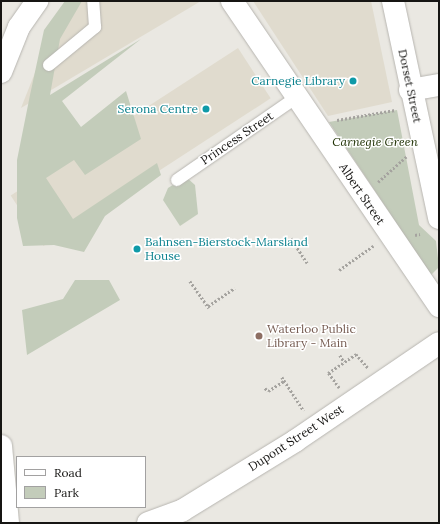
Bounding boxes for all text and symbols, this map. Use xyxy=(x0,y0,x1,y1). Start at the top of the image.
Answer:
street label: Dorset Street xyxy=(395,48,425,124)
place label: Carnegie Library xyxy=(251,74,345,88)
marker: Carnegie Library xyxy=(348,76,358,86)
place label: Serona Centre xyxy=(118,102,198,116)
marker: Serona Centre xyxy=(201,104,211,114)
street label: Princess Street xyxy=(198,108,276,168)
park label: Carnegie Green xyxy=(332,135,418,149)
street label: Albert Street xyxy=(336,160,388,228)
place label: Bahnsen-Bierstock-Marsland House xyxy=(145,235,308,263)
marker: Bahnsen-Bierstock-Marsland House xyxy=(132,244,142,254)
place label: Waterloo Public Library - Main xyxy=(267,322,356,350)
marker: Waterloo Public Library - Main xyxy=(254,331,264,341)
street label: Dupont Street West xyxy=(246,402,346,474)
legend xyxy=(16,456,146,508)
text: Road xyxy=(54,465,82,480)
text: Park xyxy=(54,485,79,500)

